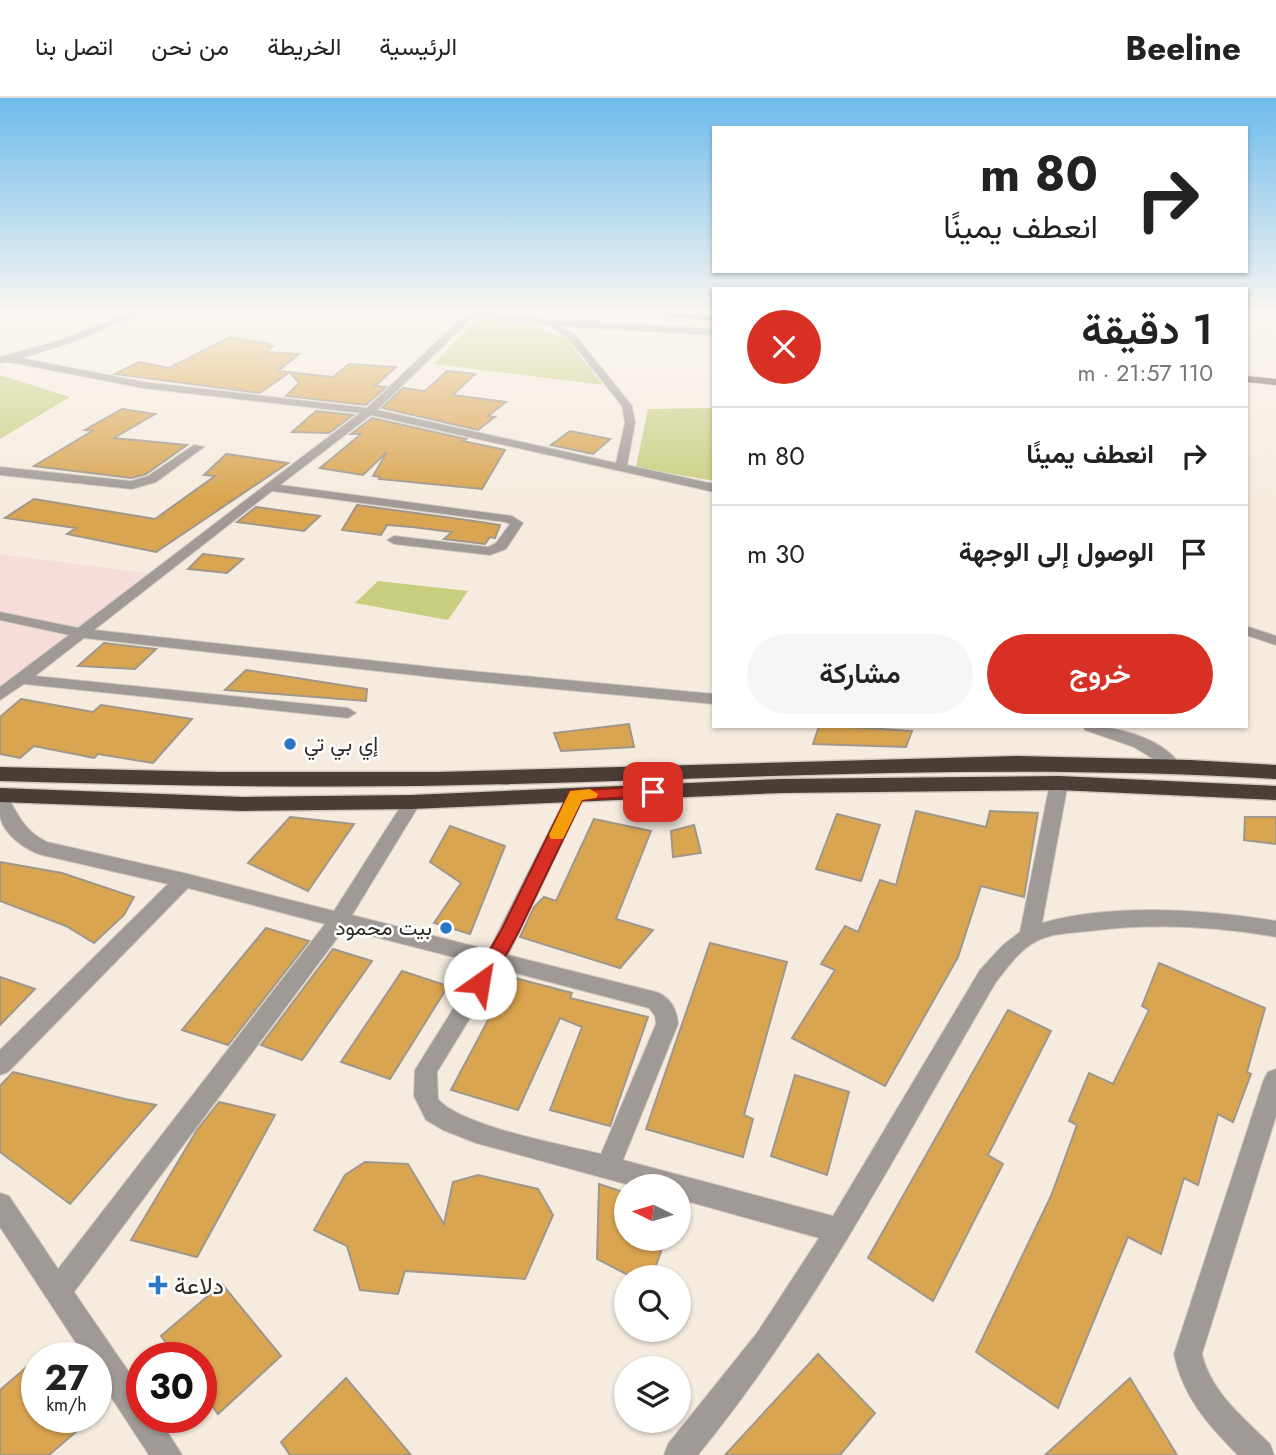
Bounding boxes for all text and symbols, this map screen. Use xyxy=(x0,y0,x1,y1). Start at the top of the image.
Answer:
text: Beeline xyxy=(1125,25,1241,72)
text: اتصل بنا xyxy=(35,29,113,64)
text: من نحن xyxy=(151,29,229,64)
text: الخريطة xyxy=(267,29,341,64)
text: الرئيسية xyxy=(379,29,457,64)
text: 80 m xyxy=(980,139,1098,209)
icon: right xyxy=(1122,154,1213,245)
text: انعطف يمينًا xyxy=(943,204,1098,250)
text: 1 دقيقة xyxy=(1081,299,1213,360)
button: close xyxy=(747,310,821,384)
text: 110 m · 21:57 xyxy=(1078,356,1213,390)
text: انعطف يمينًا xyxy=(1026,435,1154,473)
text: 80 m xyxy=(747,437,805,475)
icon: right xyxy=(1175,437,1213,475)
text: الوصول إلى الوجهة xyxy=(959,533,1154,571)
text: 30 m xyxy=(747,535,805,573)
icon: arrive xyxy=(1175,535,1213,573)
button: مشاركة xyxy=(747,634,973,714)
button: خروج xyxy=(987,634,1213,714)
place label: إي بي تي xyxy=(304,729,378,761)
marker: إي بي تي xyxy=(282,736,298,752)
pin xyxy=(623,762,683,822)
icon: arrive xyxy=(634,773,672,811)
place label: بيت محمود xyxy=(335,913,432,943)
marker: بيت محمود xyxy=(438,920,454,936)
position arrow xyxy=(443,946,517,1020)
north arrow xyxy=(614,1174,691,1251)
map controls xyxy=(614,1174,691,1433)
button: search xyxy=(614,1265,691,1342)
place label: دلاعة xyxy=(174,1268,224,1303)
marker: دلاعة xyxy=(148,1275,168,1295)
speed limit sign: 30 xyxy=(126,1342,217,1433)
text: 27 xyxy=(44,1353,89,1403)
button: layers xyxy=(614,1356,691,1433)
text: km/h xyxy=(46,1392,87,1418)

